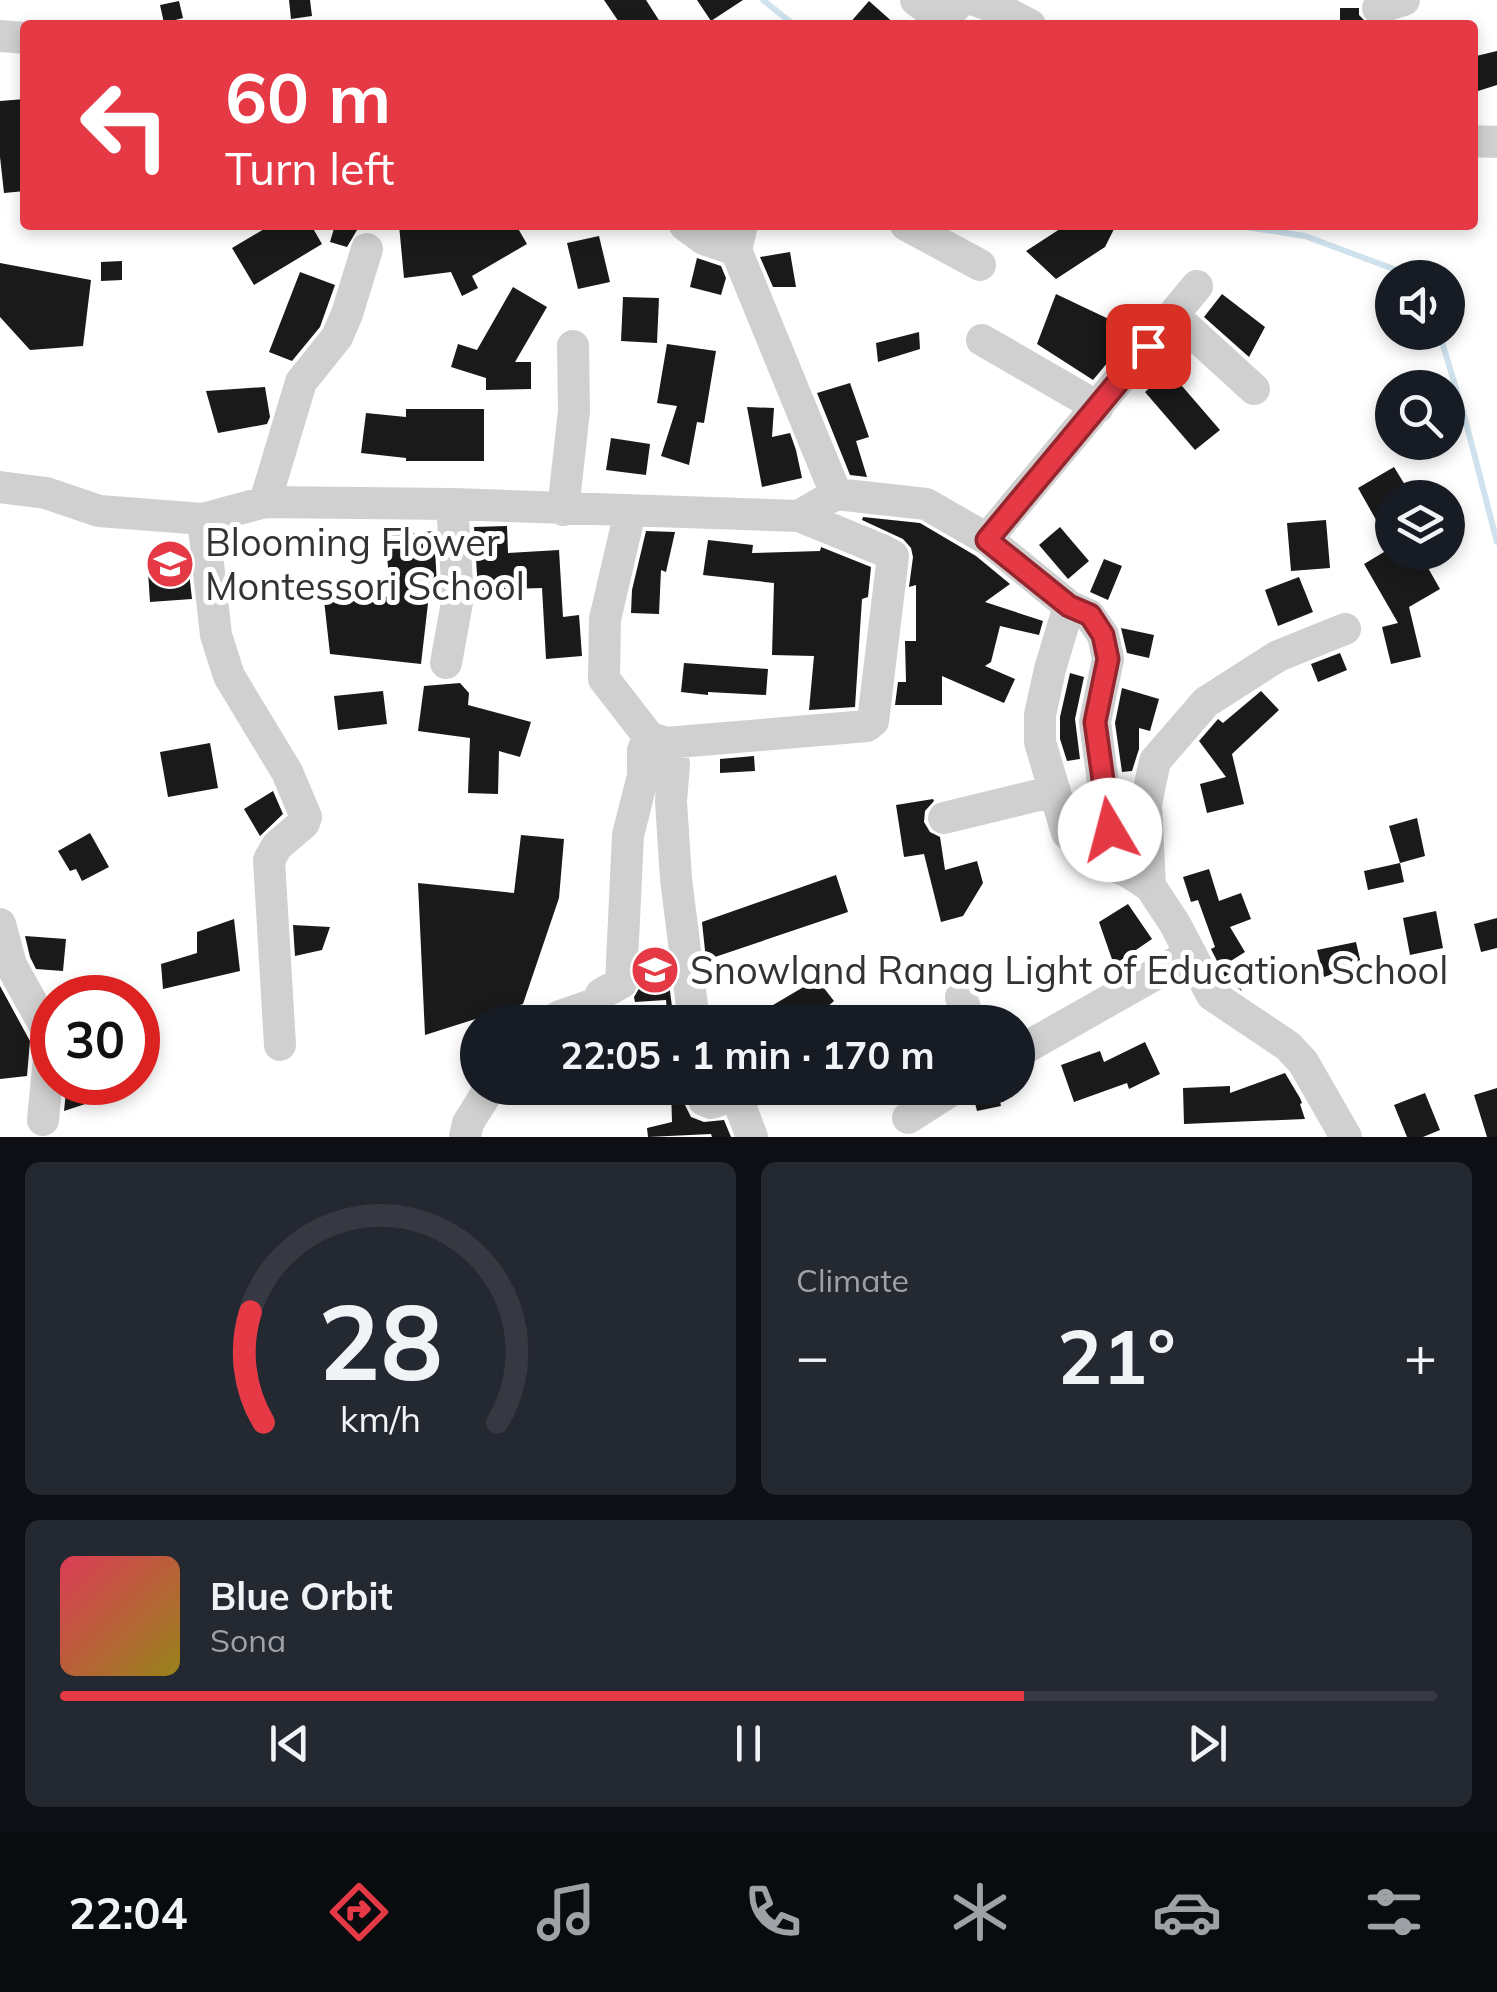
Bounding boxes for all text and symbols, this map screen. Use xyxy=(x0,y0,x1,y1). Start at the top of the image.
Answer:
text: 60 m xyxy=(225,53,391,141)
icon: left xyxy=(60,60,190,190)
text: Turn left xyxy=(225,140,394,196)
map controls xyxy=(1375,260,1465,570)
button: sound xyxy=(1375,260,1465,350)
pin xyxy=(1106,304,1191,389)
icon: arrive xyxy=(1121,319,1176,374)
button: search xyxy=(1375,370,1465,460)
button: layers xyxy=(1375,480,1465,570)
place label: Blooming Flower Montessori School xyxy=(205,518,525,610)
school or university icon: Blooming Flower Montessori School xyxy=(144,538,196,590)
position arrow xyxy=(1058,778,1162,882)
school or university icon: Snowland Ranag Light of Education School xyxy=(629,944,681,996)
place label: Snowland Ranag Light of Education School xyxy=(690,946,1448,994)
speed limit sign: 30 xyxy=(30,975,160,1105)
text: 22:05 · 1 min · 170 m xyxy=(560,1031,935,1079)
text: Climate xyxy=(796,1260,909,1300)
text: 28 xyxy=(318,1275,443,1406)
text: 21° xyxy=(1057,1309,1176,1403)
text: − xyxy=(796,1321,829,1390)
text: + xyxy=(1404,1321,1437,1390)
text: km/h xyxy=(340,1396,421,1441)
text: Blue Orbit xyxy=(210,1572,393,1620)
text: Sona xyxy=(210,1620,286,1660)
icon: previous xyxy=(262,1716,317,1771)
icon: pause xyxy=(721,1716,776,1771)
icon: next xyxy=(1180,1716,1235,1771)
icon: directions xyxy=(324,1877,394,1947)
icon: music xyxy=(531,1877,601,1947)
icon: phone xyxy=(738,1877,808,1947)
icon: climate xyxy=(945,1877,1015,1947)
icon: car xyxy=(1152,1877,1222,1947)
icon: filters xyxy=(1359,1877,1429,1947)
text: 22:04 xyxy=(68,1884,188,1940)

